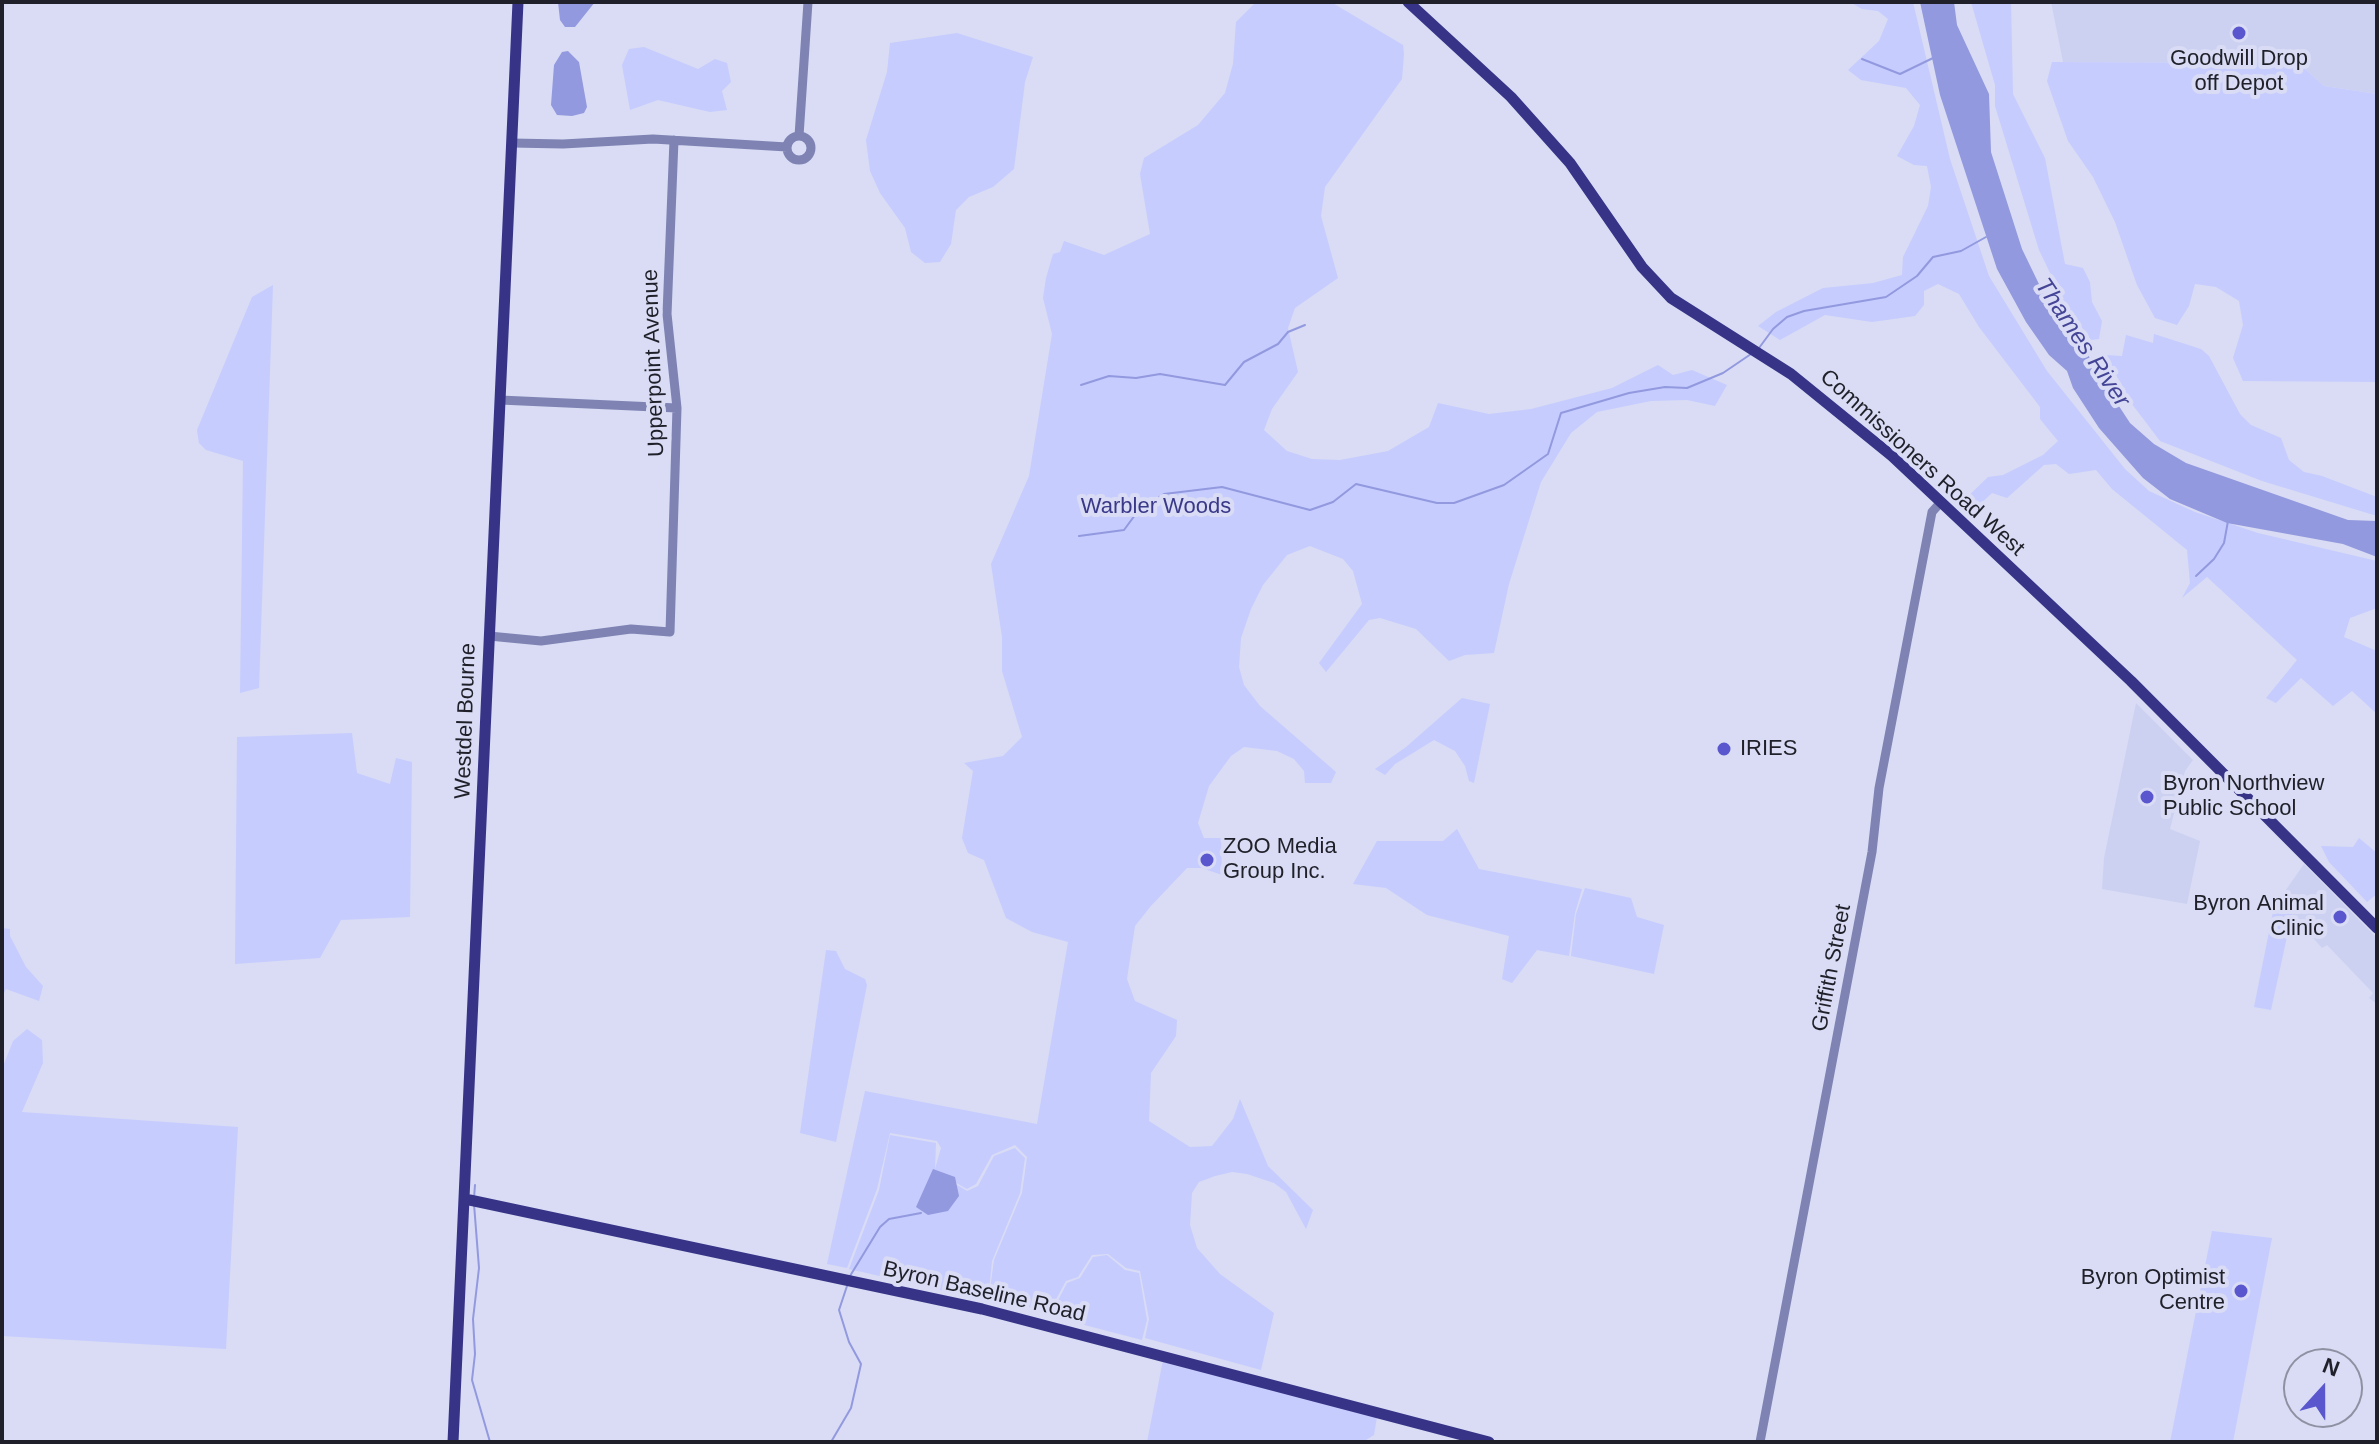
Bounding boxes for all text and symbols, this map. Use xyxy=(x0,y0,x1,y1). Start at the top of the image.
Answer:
marker: Goodwill Drop off Depot xyxy=(2230,24,2248,42)
place label: Goodwill Drop off Depot xyxy=(2170,46,2308,98)
street label: Upperpoint Avenue xyxy=(638,269,670,457)
water label: Thames River xyxy=(2028,273,2136,413)
street label: Commissioners Road West xyxy=(1814,364,2030,562)
park label: Warbler Woods xyxy=(1081,494,1231,520)
street label: Westdel Bourne xyxy=(450,643,482,799)
place label: IRIES xyxy=(1740,736,1797,762)
marker: IRIES xyxy=(1715,740,1733,758)
place label: Byron Northview Public School xyxy=(2163,771,2324,822)
marker: Byron Northview Public School xyxy=(2138,788,2156,806)
place label: ZOO Media Group Inc. xyxy=(1223,834,1337,886)
marker: ZOO Media Group Inc. xyxy=(1198,851,1216,869)
place label: Byron Animal Clinic xyxy=(2193,891,2324,942)
street label: Griffith Street xyxy=(1807,902,1857,1034)
marker: Byron Animal Clinic xyxy=(2331,908,2349,926)
street label: Byron Baseline Road xyxy=(880,1256,1088,1328)
place label: Byron Optimist Centre xyxy=(2081,1265,2225,1316)
marker: Byron Optimist Centre xyxy=(2232,1282,2250,1300)
north arrow xyxy=(2283,1348,2363,1428)
text: N xyxy=(2319,1352,2343,1382)

